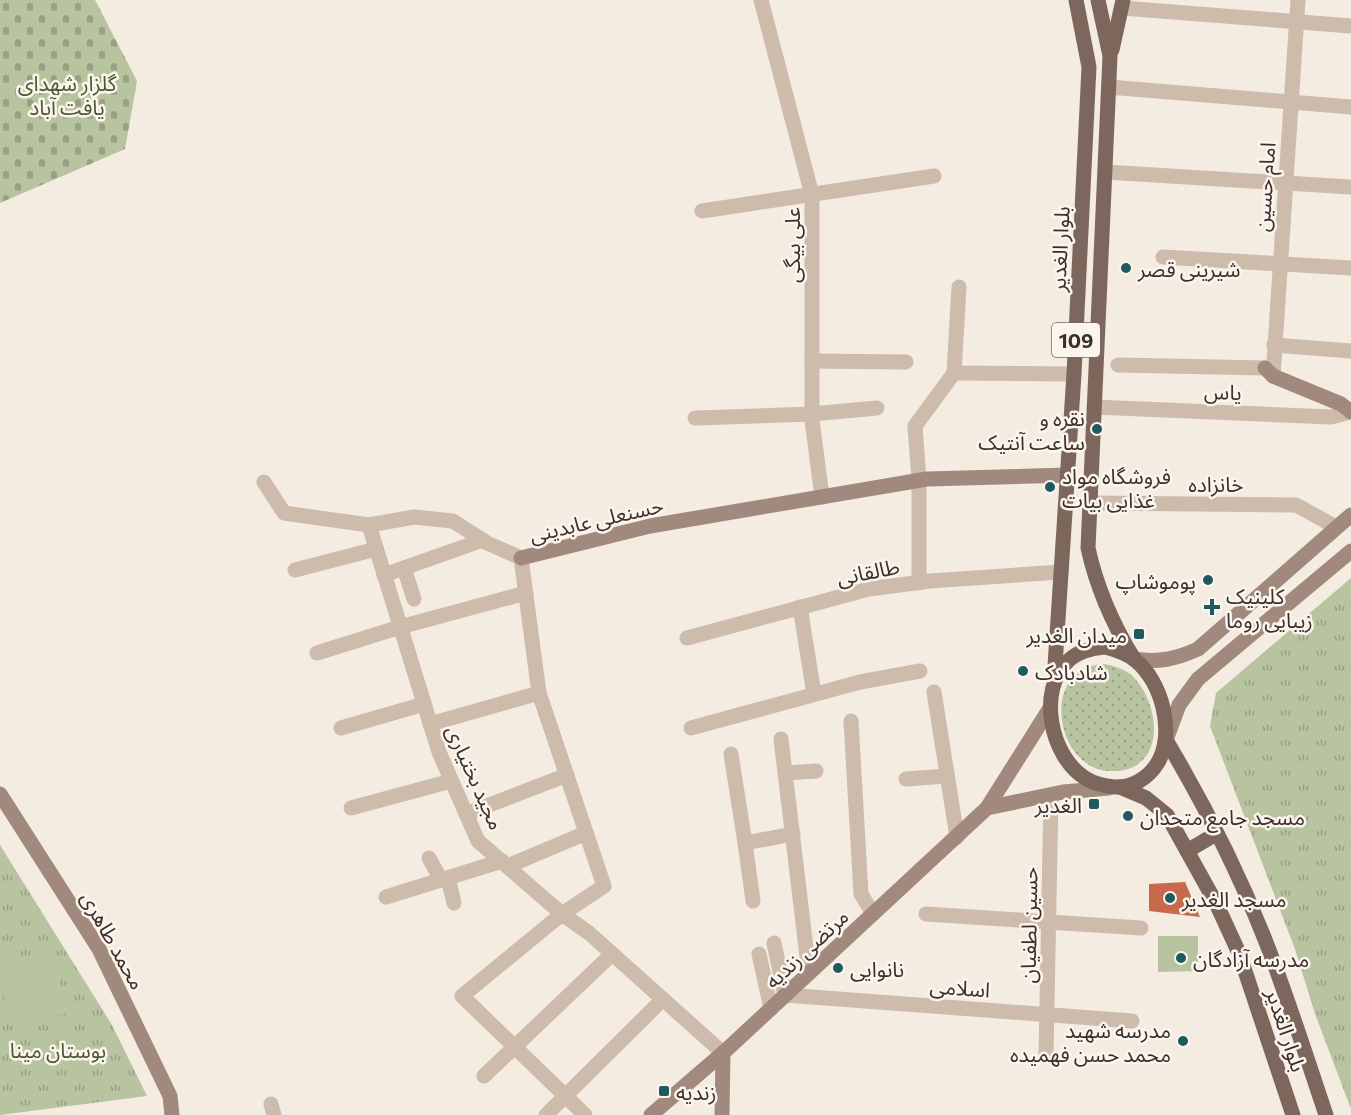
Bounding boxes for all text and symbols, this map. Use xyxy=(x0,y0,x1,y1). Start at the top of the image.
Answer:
park label: گلزار شهدای یافت آباد xyxy=(18,70,117,119)
street label: امام حسین xyxy=(1248,141,1285,233)
street label: بلوار الغدیر xyxy=(1044,206,1075,294)
street label: علی بیگی xyxy=(779,207,805,283)
place label: شیرینی قصر xyxy=(1137,256,1241,282)
marker: شیرینی قصر xyxy=(1119,261,1133,275)
road number: 109 xyxy=(1052,323,1100,357)
street label: یاس xyxy=(1204,378,1242,405)
place label: نقره و ساعت آنتیک xyxy=(978,405,1085,454)
marker: نقره و ساعت آنتیک xyxy=(1090,422,1104,436)
place label: فروشگاه مواد غذایی بیات xyxy=(1062,463,1171,513)
street label: خانزاده xyxy=(1188,471,1244,497)
marker: فروشگاه مواد غذایی بیات xyxy=(1043,480,1057,494)
street label: حسنعلی عابدینی xyxy=(527,491,666,548)
street label: طالقانی xyxy=(834,553,902,590)
place label: پوموشاپ xyxy=(1115,568,1196,595)
marker: پوموشاپ xyxy=(1201,573,1215,587)
place label: کلینیک زیبایی روما xyxy=(1226,583,1313,633)
marker: کلینیک زیبایی روما xyxy=(1203,598,1221,616)
place label: میدان الغدیر xyxy=(1025,622,1127,648)
marker: میدان الغدیر xyxy=(1132,627,1146,641)
place label: شادبادک xyxy=(1035,659,1108,684)
marker: شادبادک xyxy=(1016,664,1030,678)
street label: مجید بختیاری xyxy=(441,721,510,834)
place label: الغدیر xyxy=(1034,792,1082,818)
marker: الغدیر xyxy=(1087,797,1101,811)
place label: مسجد جامع متحدان xyxy=(1140,804,1305,833)
marker: مسجد جامع متحدان xyxy=(1121,809,1135,823)
street label: حسین لطفیان xyxy=(1014,867,1043,983)
place label: مسجد الغدیر xyxy=(1181,886,1287,912)
street label: محمد طاهری xyxy=(76,887,151,994)
marker: مسجد الغدیر xyxy=(1163,891,1177,905)
street label: مرتضی زندیه xyxy=(759,903,854,994)
place label: مدرسه آزادگان xyxy=(1193,946,1309,972)
marker: مدرسه آزادگان xyxy=(1174,951,1188,965)
place label: نانوایی xyxy=(850,956,904,982)
marker: نانوایی xyxy=(831,961,845,975)
street label: اسلامی xyxy=(929,972,991,1003)
street label: بلوار الغدیر xyxy=(1261,984,1312,1075)
place label: مدرسه شهید محمد حسن فهمیده xyxy=(1010,1017,1171,1067)
marker: مدرسه شهید محمد حسن فهمیده xyxy=(1176,1034,1190,1048)
park label: بوستان مینا xyxy=(10,1037,106,1063)
place label: زندیه xyxy=(676,1079,716,1105)
marker: زندیه xyxy=(657,1084,671,1098)

